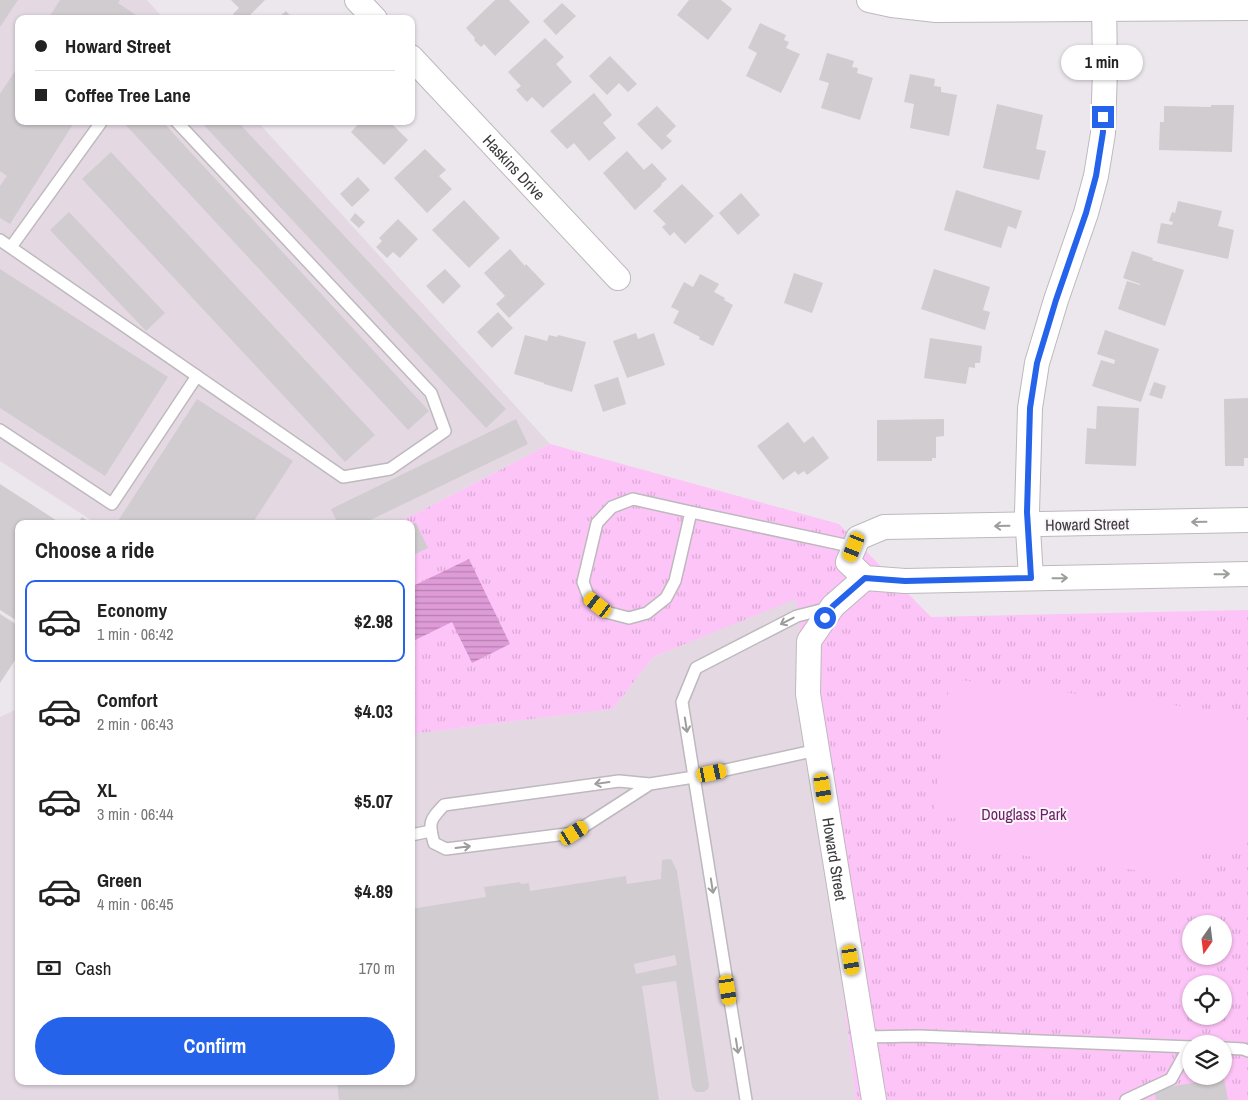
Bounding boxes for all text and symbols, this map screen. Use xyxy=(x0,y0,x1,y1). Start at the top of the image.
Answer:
text: Howard Street xyxy=(65,33,171,59)
callout: 1 min xyxy=(1062,44,1144,80)
text: 1 min xyxy=(1085,51,1119,73)
text: Coffee Tree Lane xyxy=(65,82,191,108)
route end xyxy=(1092,106,1114,128)
street label: Haskins Drive xyxy=(478,130,550,205)
street label: Howard Street xyxy=(1045,512,1129,536)
one-way arrow xyxy=(1192,517,1208,526)
one-way arrow xyxy=(994,521,1010,531)
car xyxy=(841,530,866,564)
text: Choose a ride xyxy=(35,535,154,565)
one-way arrow xyxy=(1214,570,1230,579)
one-way arrow xyxy=(1051,573,1067,583)
car xyxy=(581,590,614,620)
text: Economy xyxy=(97,597,167,623)
icon: car xyxy=(37,599,82,644)
route start xyxy=(814,607,836,629)
text: $2.98 xyxy=(354,608,393,634)
one-way arrow xyxy=(779,616,794,626)
text: 1 min · 06:42 xyxy=(97,623,174,645)
text: Comfort xyxy=(97,687,158,713)
icon: car xyxy=(37,689,82,734)
text: $4.03 xyxy=(354,698,393,724)
text: 2 min · 06:43 xyxy=(97,713,174,735)
one-way arrow xyxy=(681,717,691,733)
car xyxy=(695,763,728,783)
car xyxy=(813,772,832,804)
text: XL xyxy=(97,777,117,803)
one-way arrow xyxy=(594,778,610,788)
icon: car xyxy=(37,779,82,824)
text: $5.07 xyxy=(354,788,393,814)
text: 3 min · 06:44 xyxy=(97,803,174,825)
park label: Douglass Park xyxy=(981,803,1067,825)
street label: Howard Street xyxy=(817,816,852,902)
car xyxy=(557,819,590,847)
one-way arrow xyxy=(455,842,471,852)
text: Green xyxy=(97,867,142,893)
icon: car xyxy=(37,869,82,914)
one-way arrow xyxy=(707,877,717,893)
text: $4.89 xyxy=(354,878,393,904)
text: 4 min · 06:45 xyxy=(97,893,174,915)
north arrow xyxy=(1182,915,1232,965)
map controls xyxy=(1182,915,1232,1085)
car xyxy=(841,944,860,976)
icon: cash xyxy=(35,954,63,982)
text: Cash xyxy=(75,955,111,981)
text: 170 m xyxy=(359,957,395,979)
car xyxy=(718,974,737,1006)
button: locate xyxy=(1182,975,1232,1025)
button: Confirm xyxy=(35,1017,395,1075)
button: layers xyxy=(1182,1035,1232,1085)
one-way arrow xyxy=(733,1038,743,1054)

